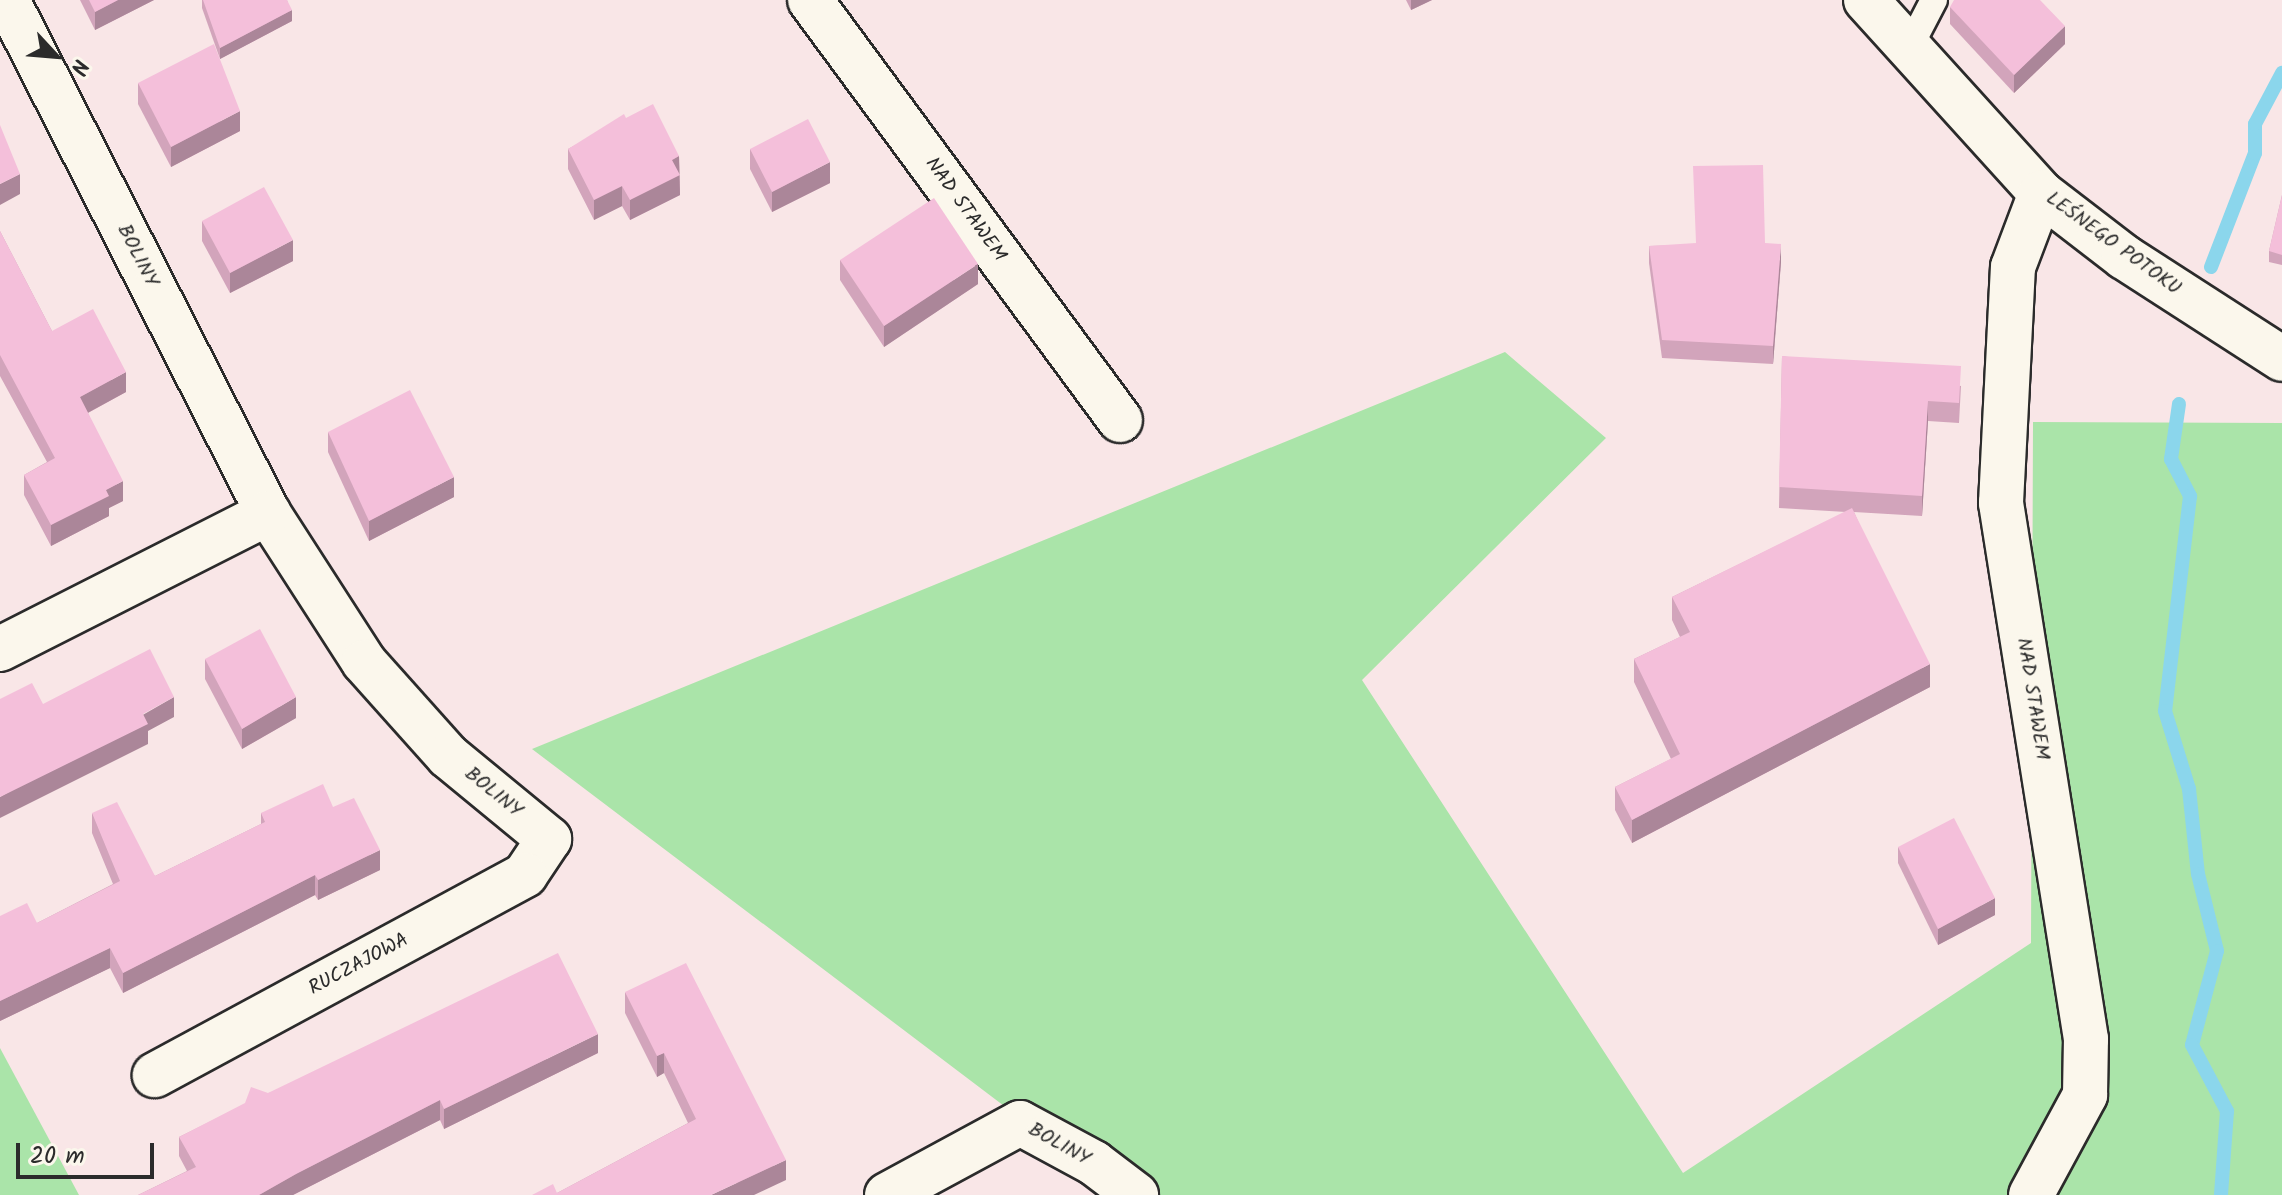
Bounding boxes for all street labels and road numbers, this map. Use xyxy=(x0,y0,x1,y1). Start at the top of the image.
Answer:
street label: NAD STAWEM xyxy=(919,153,1011,267)
street label: LEŚNEGO POTOKU xyxy=(2041,187,2185,301)
street label: BOLINY xyxy=(111,221,163,291)
street label: NAD STAWEM xyxy=(2011,636,2053,762)
street label: BOLINY xyxy=(459,763,527,823)
street label: RUCZAJOWA xyxy=(305,929,413,1001)
street label: BOLINY xyxy=(1024,1118,1094,1172)

